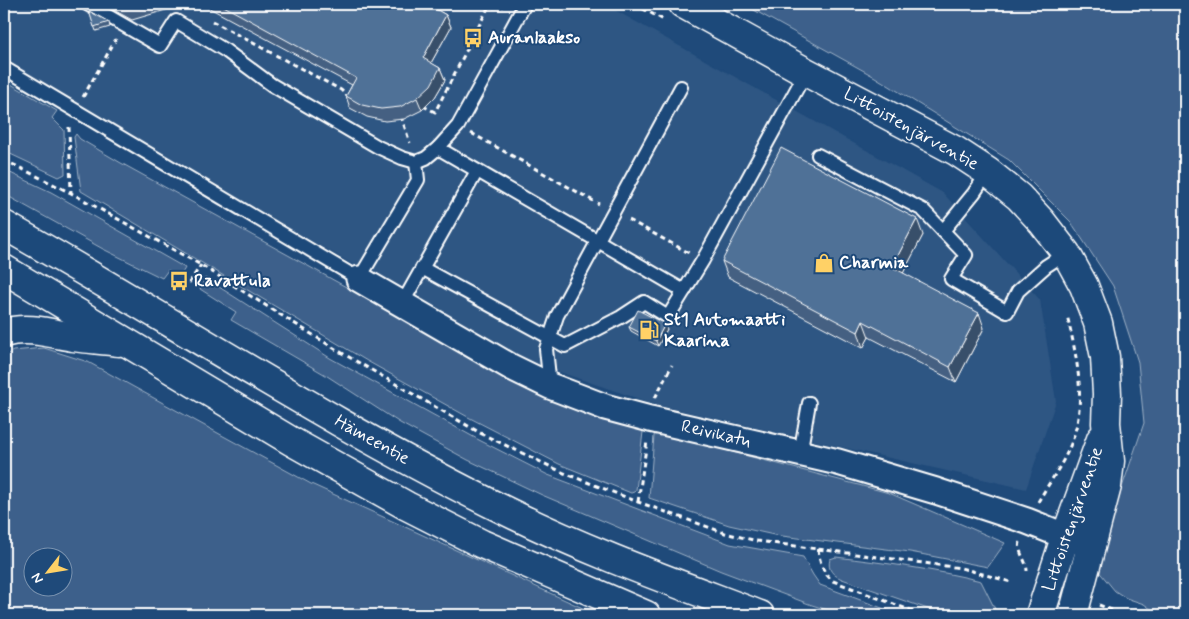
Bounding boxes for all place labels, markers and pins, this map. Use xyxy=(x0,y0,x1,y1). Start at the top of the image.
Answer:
place label: Auranlaakso xyxy=(488,26,580,50)
bus stop icon: Auranlaakso xyxy=(462,27,484,49)
place label: Charmia xyxy=(839,251,909,275)
shop icon: Charmia xyxy=(813,252,835,274)
place label: Ravattula xyxy=(194,269,271,293)
bus stop icon: Ravattula xyxy=(168,270,190,292)
place label: St1 Automaatti Kaarina xyxy=(664,308,785,353)
fuel station icon: St1 Automaatti Kaarina xyxy=(638,319,660,341)

